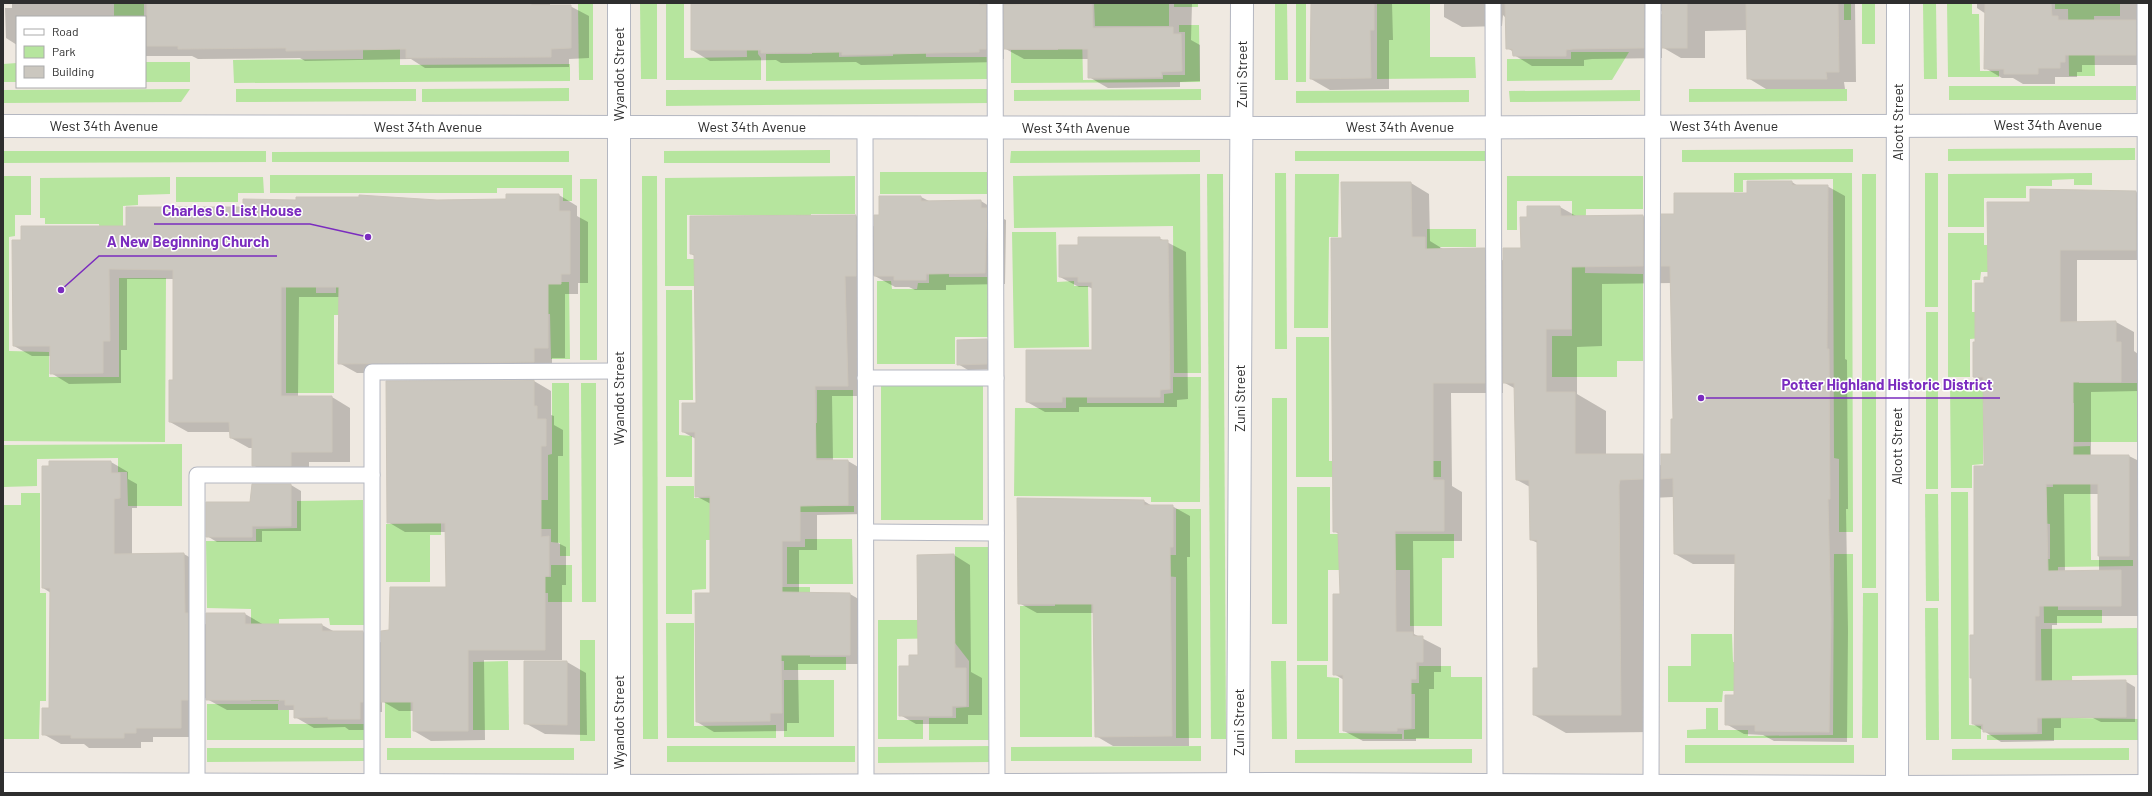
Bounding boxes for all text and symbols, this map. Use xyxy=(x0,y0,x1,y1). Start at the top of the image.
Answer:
legend xyxy=(16,16,146,88)
text: Road xyxy=(52,24,79,38)
street label: Wyandot Street xyxy=(610,27,627,121)
street label: Zuni Street xyxy=(1233,40,1250,108)
text: Park xyxy=(52,44,76,58)
text: Building xyxy=(52,64,94,78)
street label: Alcott Street xyxy=(1889,83,1906,161)
street label: West 34th Avenue xyxy=(1994,116,2102,133)
street label: West 34th Avenue xyxy=(50,117,158,134)
street label: West 34th Avenue xyxy=(1670,117,1778,134)
street label: West 34th Avenue xyxy=(374,118,482,135)
street label: West 34th Avenue xyxy=(698,118,806,135)
street label: West 34th Avenue xyxy=(1346,118,1454,135)
street label: West 34th Avenue xyxy=(1022,119,1130,136)
callout: Charles G. List House xyxy=(154,197,310,224)
text: Charles G. List House xyxy=(162,201,302,219)
callout: A New Beginning Church xyxy=(99,229,277,256)
text: A New Beginning Church xyxy=(107,232,269,250)
street label: Wyandot Street xyxy=(610,351,627,445)
street label: Zuni Street xyxy=(1231,364,1248,432)
callout: Potter Highland Historic District xyxy=(1773,371,2000,398)
text: Potter Highland Historic District xyxy=(1782,375,1993,393)
street label: Alcott Street xyxy=(1888,407,1905,485)
street label: Wyandot Street xyxy=(610,675,627,769)
street label: Zuni Street xyxy=(1230,688,1247,756)

